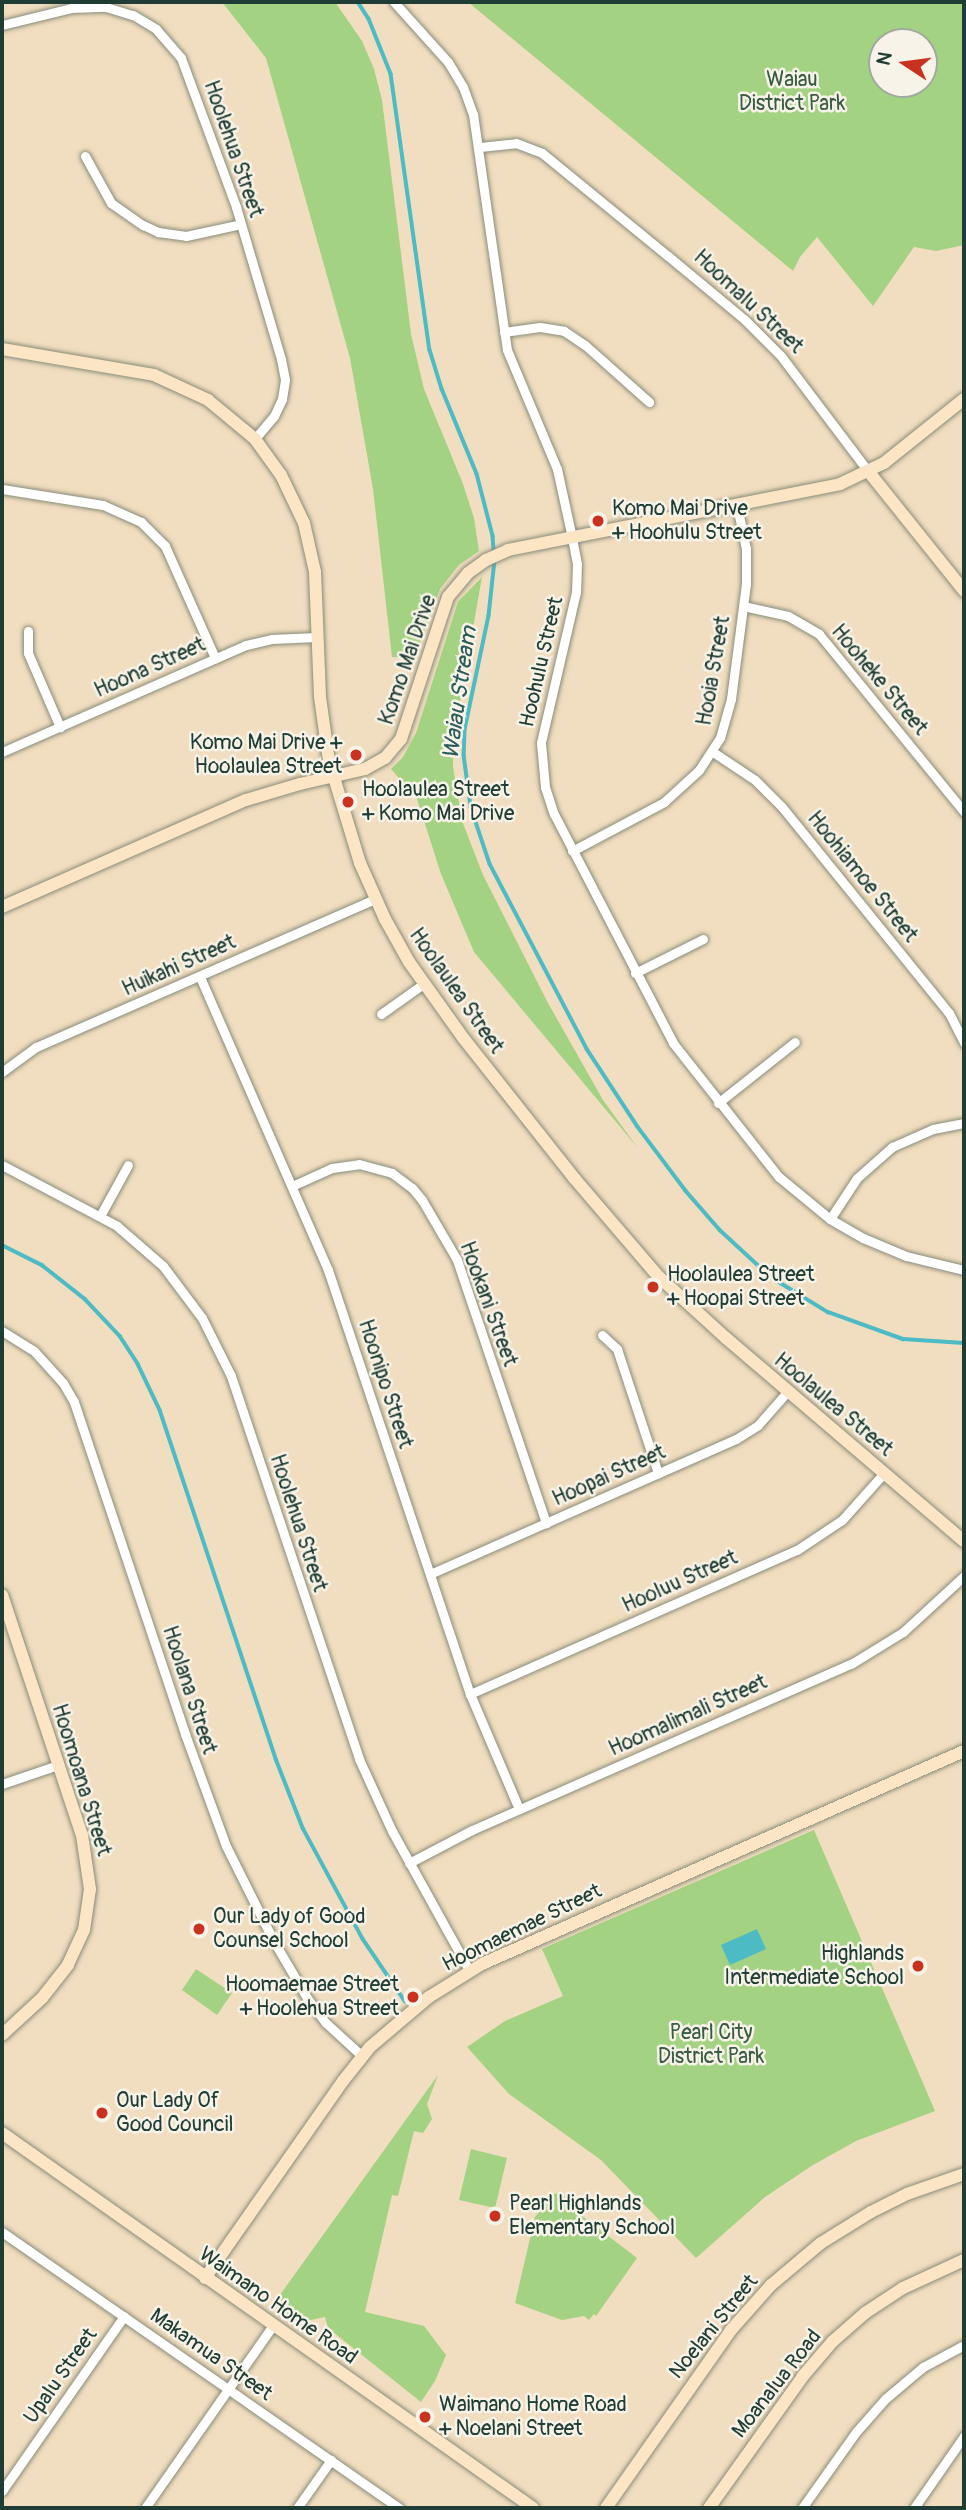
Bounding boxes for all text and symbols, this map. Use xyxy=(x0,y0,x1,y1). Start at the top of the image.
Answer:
north arrow xyxy=(868,28,938,98)
text: N xyxy=(871,50,898,68)
park label: Waiau District Park xyxy=(739,67,845,117)
street label: Hoolehua Street xyxy=(198,77,268,221)
street label: Hoomalu Street xyxy=(688,245,808,359)
place label: Komo Mai Drive + Hoohulu Street xyxy=(612,496,762,546)
marker: Komo Mai Drive + Hoohulu Street xyxy=(590,513,606,529)
street label: Komo Mai Drive xyxy=(374,592,442,728)
street label: Hoohulu Street xyxy=(515,594,569,730)
street label: Hooia Street xyxy=(692,614,736,728)
street label: Hooheke Street xyxy=(825,620,933,740)
water label: Waiau Stream xyxy=(437,625,483,761)
street label: Hoona Street xyxy=(91,632,209,704)
place label: Komo Mai Drive + Hoolaulea Street xyxy=(190,730,342,780)
marker: Komo Mai Drive + Hoolaulea Street xyxy=(348,747,364,763)
place label: Hoolaulea Street + Komo Mai Drive xyxy=(362,777,514,827)
marker: Hoolaulea Street + Komo Mai Drive xyxy=(340,794,356,810)
street label: Hoohiamoe Street xyxy=(801,806,923,948)
street label: Hoolaulea Street xyxy=(403,923,509,1059)
street label: Huikahi Street xyxy=(118,930,240,1002)
street label: Hookani Street xyxy=(454,1238,522,1370)
place label: Hoolaulea Street + Hoopai Street xyxy=(667,1262,814,1312)
marker: Hoolaulea Street + Hoopai Street xyxy=(645,1279,661,1295)
street label: Hoonipo Street xyxy=(352,1316,418,1452)
street label: Hoolaulea Street xyxy=(768,1348,898,1462)
street label: Hoopai Street xyxy=(549,1440,669,1512)
street label: Hoolehua Street xyxy=(264,1451,332,1595)
street label: Hooluu Street xyxy=(618,1545,742,1619)
street label: Hoolana Street xyxy=(156,1623,222,1757)
street label: Hoomalimali Street xyxy=(605,1670,771,1762)
street label: Hoomoana Street xyxy=(46,1701,116,1859)
street label: Hoomaemae Street xyxy=(438,1879,606,1977)
place label: Our Lady of Good Counsel School xyxy=(213,1904,365,1954)
marker: Our Lady of Good Counsel School xyxy=(191,1921,207,1937)
place label: Highlands Intermediate School xyxy=(724,1941,904,1991)
marker: Highlands Intermediate School xyxy=(910,1958,926,1974)
place label: Hoomaemae Street + Hoolehua Street xyxy=(225,1972,399,2022)
marker: Hoomaemae Street + Hoolehua Street xyxy=(405,1989,421,2005)
park label: Pearl City District Park xyxy=(658,2020,764,2070)
place label: Our Lady Of Good Council xyxy=(116,2088,233,2138)
marker: Our Lady Of Good Council xyxy=(94,2105,110,2121)
place label: Pearl Highlands Elementary School xyxy=(509,2191,675,2241)
marker: Pearl Highlands Elementary School xyxy=(487,2208,503,2224)
street label: Waimano Home Road xyxy=(194,2242,362,2370)
street label: Noelani Street xyxy=(664,2270,764,2384)
street label: Makamua Street xyxy=(145,2303,277,2407)
street label: Upalu Street xyxy=(19,2323,103,2429)
street label: Moanalua Road xyxy=(727,2325,827,2443)
place label: Waimano Home Road + Noelani Street xyxy=(439,2392,627,2442)
marker: Waimano Home Road + Noelani Street xyxy=(417,2409,433,2425)

